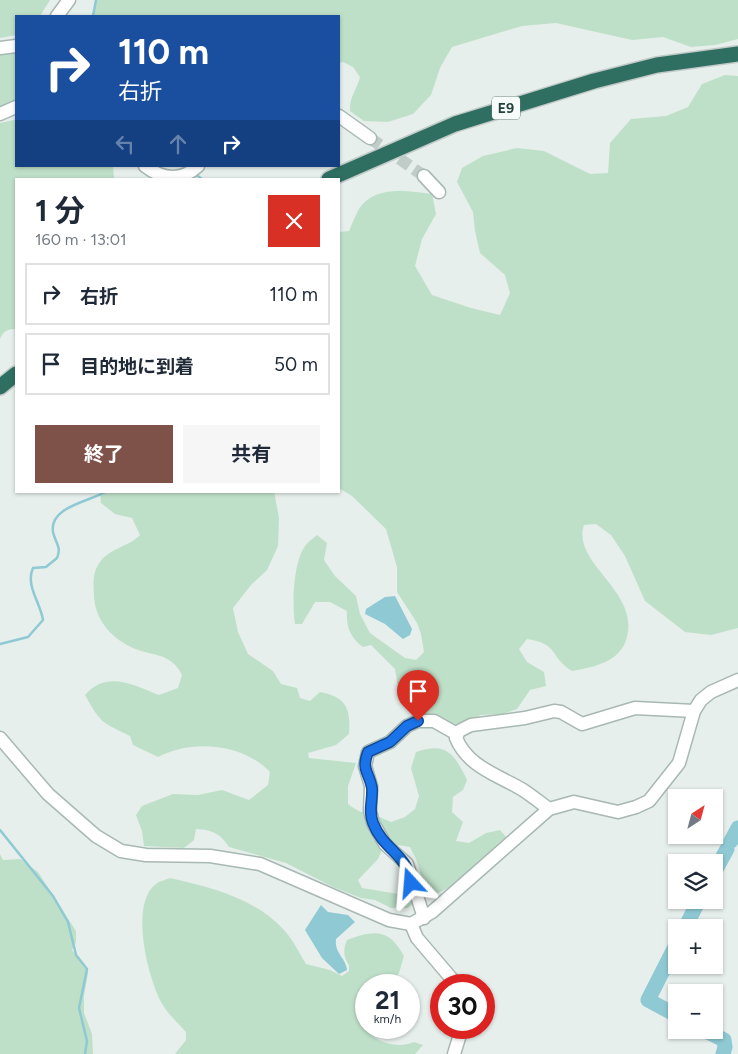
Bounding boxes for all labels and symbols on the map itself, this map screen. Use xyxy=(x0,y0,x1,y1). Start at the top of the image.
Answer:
road number: E9 xyxy=(492,96,520,120)
pin xyxy=(397,670,439,721)
north arrow xyxy=(668,789,722,844)
position arrow xyxy=(384,856,436,908)
speed limit sign: 30 xyxy=(430,974,495,1039)

